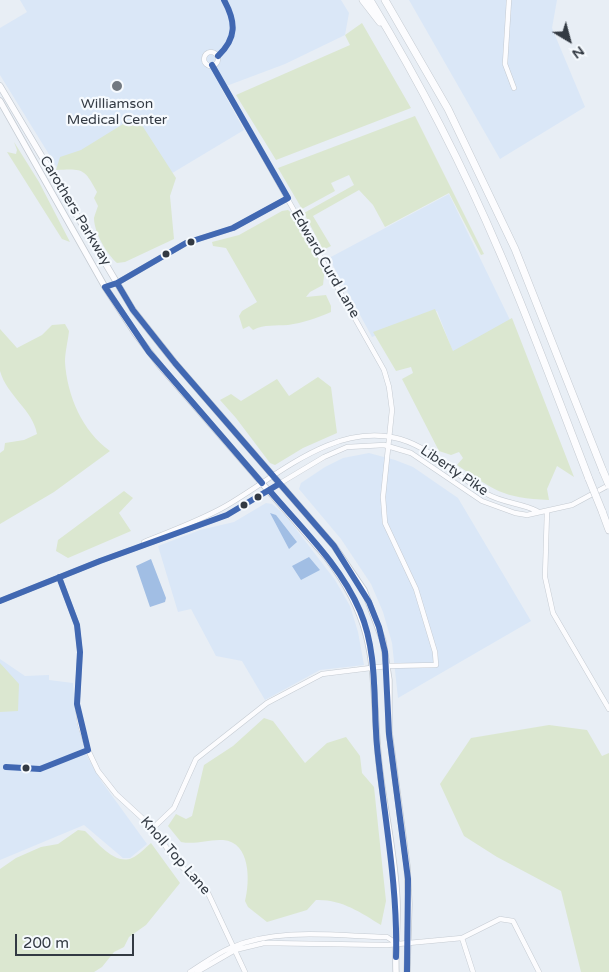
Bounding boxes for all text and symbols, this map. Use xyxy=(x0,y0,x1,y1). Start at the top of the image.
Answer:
north arrow xyxy=(544,15,594,65)
text: N xyxy=(569,42,588,63)
marker: Williamson Medical Center xyxy=(110,79,124,93)
place label: Williamson Medical Center xyxy=(67,96,167,128)
street label: Carothers Parkway xyxy=(36,153,114,269)
street label: Edward Curd Lane xyxy=(287,207,363,321)
unlabelled marker xyxy=(186,237,196,247)
unlabelled marker xyxy=(161,249,171,259)
street label: Liberty Pike xyxy=(417,442,491,500)
unlabelled marker xyxy=(253,492,263,502)
unlabelled marker xyxy=(239,500,249,510)
unlabelled marker xyxy=(21,763,31,773)
street label: Knoll Top Lane xyxy=(137,813,213,899)
scale bar xyxy=(18,924,136,956)
text: 200 m xyxy=(23,934,69,952)

